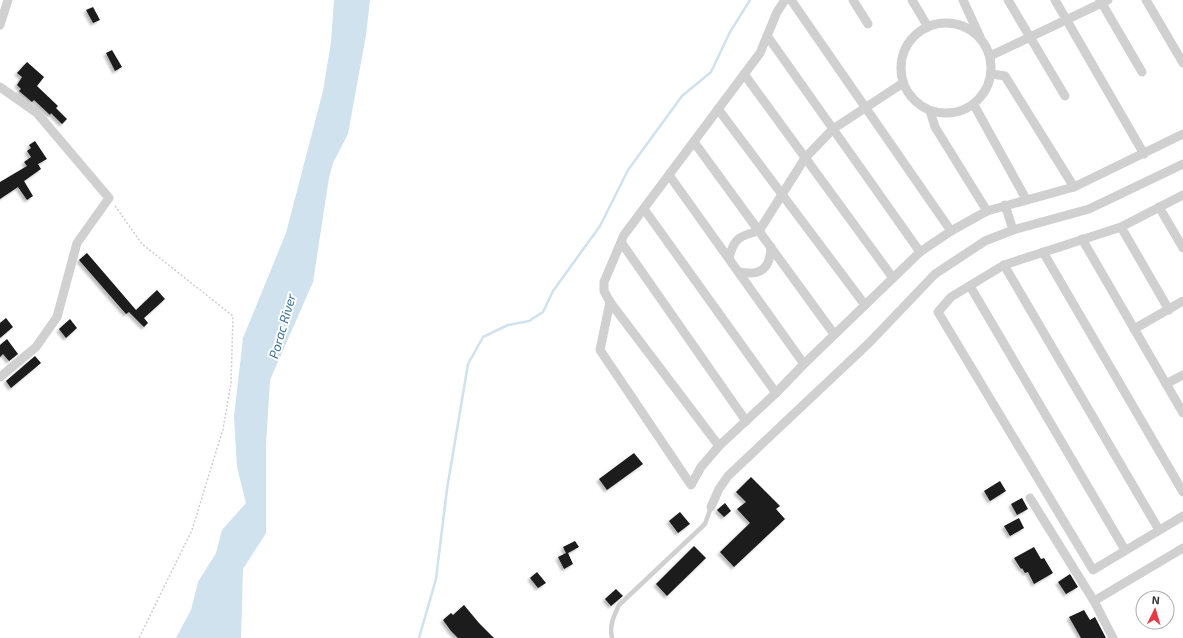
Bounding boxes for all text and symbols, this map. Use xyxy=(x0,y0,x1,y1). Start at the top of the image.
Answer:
water label: Porac River xyxy=(265,291,299,360)
north arrow xyxy=(1135,590,1175,630)
text: N xyxy=(1151,593,1160,606)

